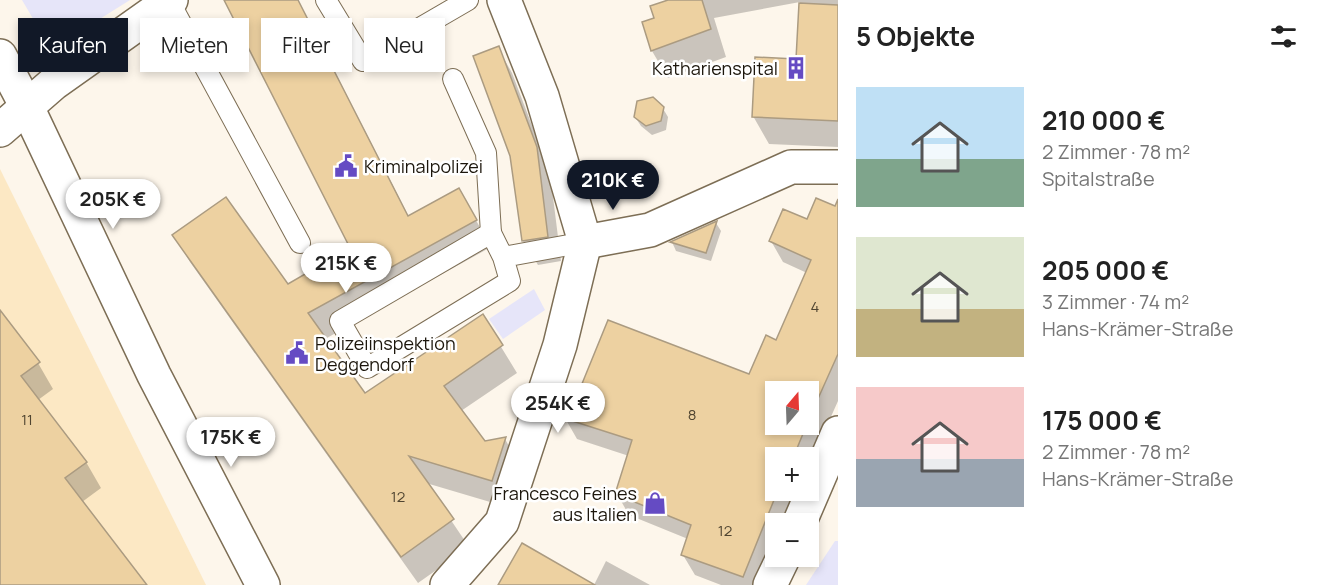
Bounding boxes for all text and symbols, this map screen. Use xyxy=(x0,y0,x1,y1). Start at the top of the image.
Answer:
chip: Kaufen xyxy=(18,18,128,72)
chip: Mieten xyxy=(140,18,249,72)
chip: Filter xyxy=(261,18,352,72)
chip: Neu xyxy=(364,18,445,72)
text: 5 Objekte xyxy=(856,18,975,54)
icon: filters xyxy=(1267,20,1300,53)
building icon: Katharienspital xyxy=(783,55,809,81)
place label: Katharienspital xyxy=(652,56,778,80)
text: 210 000 € xyxy=(1042,102,1165,138)
icon: home xyxy=(904,111,976,183)
text: 2 Zimmer · 78 m² xyxy=(1042,138,1190,165)
public building icon: Kriminalpolizei xyxy=(333,153,359,179)
place label: Kriminalpolizei xyxy=(364,154,483,178)
pin: 210K € xyxy=(564,160,662,211)
text: Spitalstraße xyxy=(1042,165,1155,192)
text: 210K € xyxy=(581,166,645,193)
pin: 205K € xyxy=(64,179,162,230)
text: 205K € xyxy=(80,185,146,212)
pin: 215K € xyxy=(297,243,395,294)
text: 215K € xyxy=(315,249,377,276)
text: 205 000 € xyxy=(1042,252,1169,288)
icon: home xyxy=(904,261,976,333)
text: 3 Zimmer · 74 m² xyxy=(1042,288,1189,315)
house number: 4 xyxy=(811,296,820,317)
text: Hans-Krämer-Straße xyxy=(1042,315,1233,342)
place label: Polizeiinspektion Deggendorf xyxy=(315,331,456,376)
public building icon: Polizeiinspektion Deggendorf xyxy=(284,340,310,366)
north arrow xyxy=(765,381,819,435)
map controls xyxy=(765,381,819,567)
pin: 254K € xyxy=(509,383,607,434)
text: 254K € xyxy=(525,389,591,416)
text: 175 000 € xyxy=(1042,402,1162,438)
house number: 8 xyxy=(688,404,696,425)
house number: 11 xyxy=(21,409,33,430)
icon: home xyxy=(904,411,976,483)
pin: 175K € xyxy=(182,417,280,468)
text: 175K € xyxy=(200,423,262,450)
text: 2 Zimmer · 78 m² xyxy=(1042,438,1190,465)
button: + xyxy=(765,447,819,501)
text: Hans-Krämer-Straße xyxy=(1042,465,1233,492)
place label: Francesco Feines aus Italien xyxy=(493,481,637,526)
house number: 12 xyxy=(391,486,405,507)
shop icon: Francesco Feines aus Italien xyxy=(642,490,668,516)
button: − xyxy=(765,513,819,567)
house number: 12 xyxy=(718,520,732,541)

